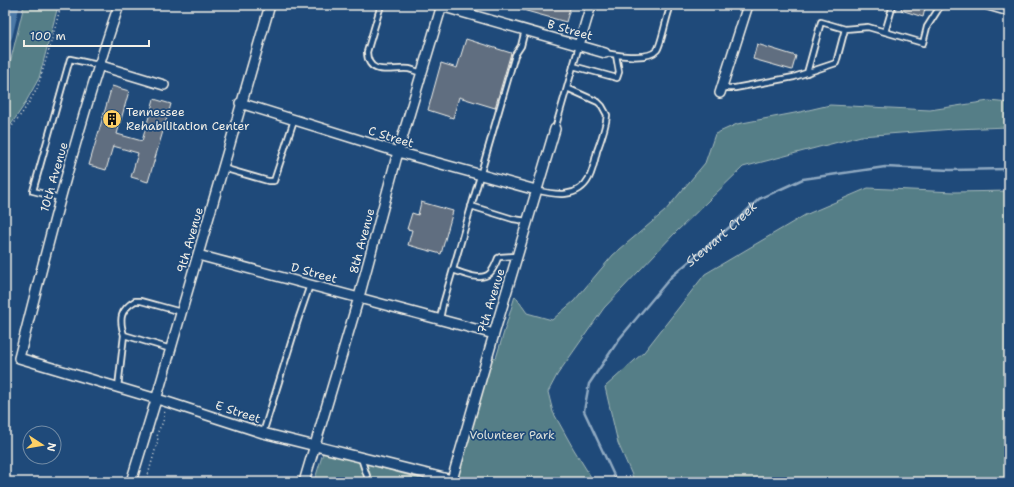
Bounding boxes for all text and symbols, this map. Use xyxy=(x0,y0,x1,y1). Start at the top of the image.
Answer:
street label: B Street xyxy=(545,16,595,44)
scale bar xyxy=(24,22,149,48)
text: 100 m xyxy=(30,28,66,44)
place label: Tennessee Rehabilitation Center xyxy=(126,104,250,134)
building icon: Tennessee Rehabilitation Center xyxy=(101,108,123,130)
street label: C Street xyxy=(366,123,416,151)
street label: 10th Avenue xyxy=(36,140,72,214)
water label: Stewart Creek xyxy=(682,197,761,270)
street label: 9th Avenue xyxy=(173,205,207,274)
street label: 8th Avenue xyxy=(346,206,378,275)
street label: D Street xyxy=(289,259,339,287)
street label: 7th Avenue xyxy=(474,266,509,335)
street label: E Street xyxy=(213,397,263,427)
north arrow xyxy=(22,425,62,465)
park label: Volunteer Park xyxy=(469,427,555,443)
text: N xyxy=(43,441,60,453)

